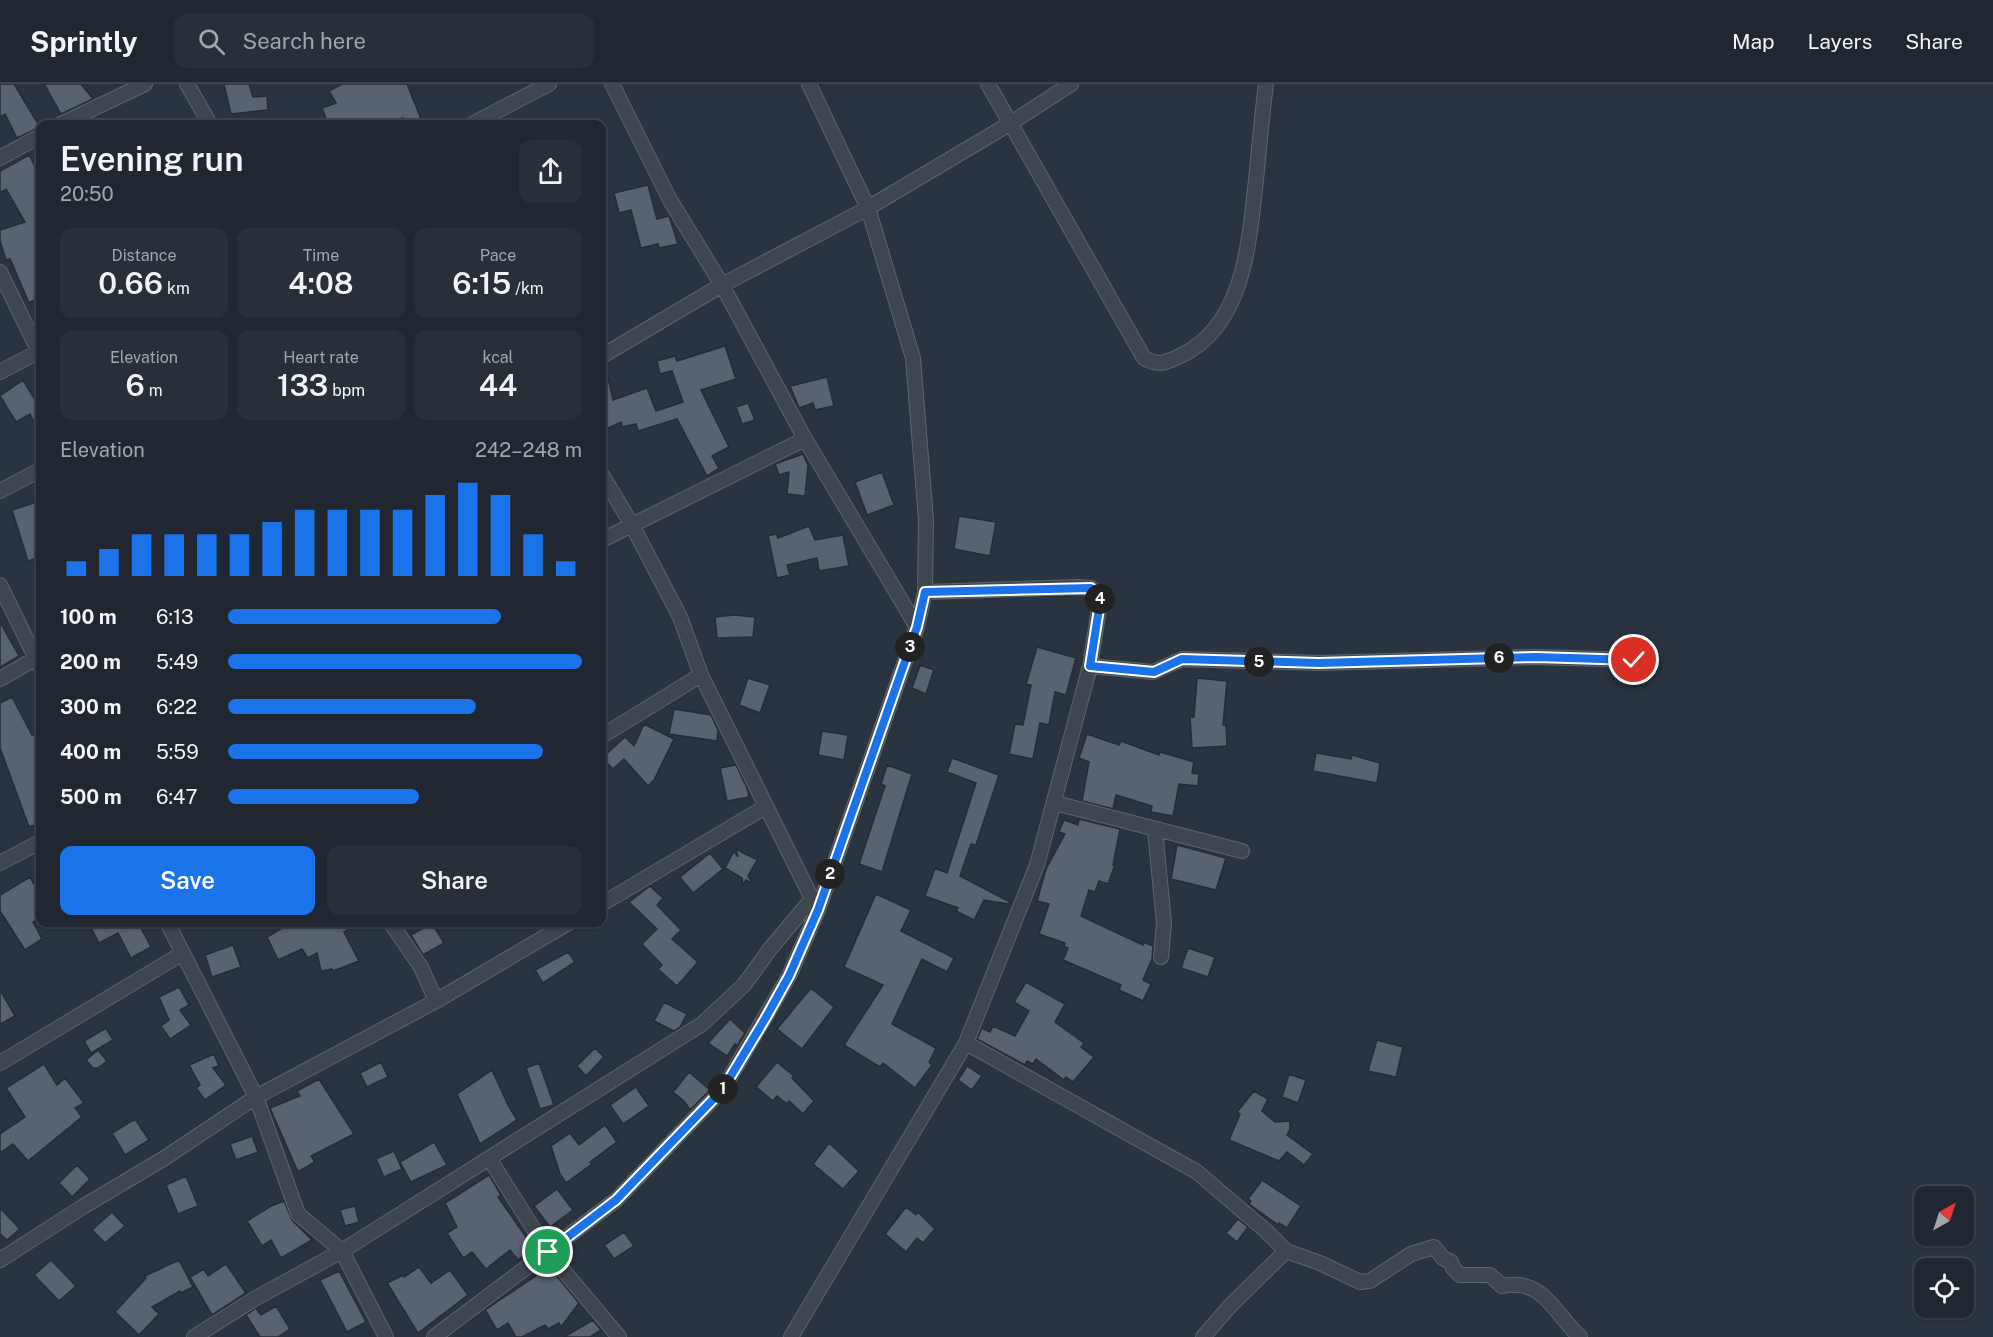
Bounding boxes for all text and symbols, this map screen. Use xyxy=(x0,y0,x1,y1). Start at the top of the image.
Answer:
search box xyxy=(174,14,594,68)
text: Sprintly xyxy=(30,25,138,58)
icon: search xyxy=(195,25,228,58)
text: Search here xyxy=(243,28,366,54)
text: Map xyxy=(1732,29,1775,54)
text: Layers xyxy=(1808,29,1872,54)
text: Share xyxy=(1905,29,1963,54)
text: Evening run xyxy=(60,140,243,178)
button: share xyxy=(519,140,582,203)
text: 20:50 xyxy=(60,182,114,206)
text: Distance xyxy=(112,246,176,265)
text: Time xyxy=(303,246,339,265)
text: Pace xyxy=(480,246,516,265)
text: 0.66 xyxy=(98,265,163,301)
text: 4:08 xyxy=(288,265,354,301)
text: 6:15 xyxy=(452,265,511,301)
text: km xyxy=(163,279,190,298)
text: /km xyxy=(511,279,544,298)
text: Elevation xyxy=(110,348,178,367)
text: Heart rate xyxy=(283,348,359,367)
text: kcal xyxy=(483,348,513,367)
text: 6 xyxy=(125,367,145,403)
text: 133 xyxy=(277,367,328,403)
text: 44 xyxy=(479,367,517,403)
text: m xyxy=(145,381,163,400)
text: bpm xyxy=(328,381,365,400)
text: Elevation xyxy=(60,438,145,462)
text: 242–248 m xyxy=(475,438,582,462)
pin: 4 xyxy=(1085,584,1115,614)
text: 4 xyxy=(1095,589,1105,608)
text: 100 m xyxy=(60,605,117,629)
text: 6:13 xyxy=(156,605,194,629)
pin: 3 xyxy=(895,632,925,662)
pin xyxy=(1608,634,1659,685)
text: 3 xyxy=(905,637,915,656)
pin: 6 xyxy=(1484,643,1514,673)
icon: check xyxy=(1617,643,1650,676)
pin: 5 xyxy=(1244,647,1274,677)
text: 6 xyxy=(1494,648,1504,667)
text: 200 m xyxy=(60,650,121,674)
text: 5:49 xyxy=(156,650,198,674)
text: 5 xyxy=(1254,652,1264,671)
text: 300 m xyxy=(60,695,121,719)
text: 6:22 xyxy=(156,695,197,719)
text: 400 m xyxy=(60,740,121,764)
text: 5:59 xyxy=(156,740,199,764)
text: 500 m xyxy=(60,785,122,809)
text: 6:47 xyxy=(156,785,197,809)
button: Save xyxy=(60,846,315,915)
button: Share xyxy=(327,846,582,915)
pin: 2 xyxy=(815,859,845,889)
text: 2 xyxy=(825,864,835,883)
pin: 1 xyxy=(708,1074,738,1104)
text: 1 xyxy=(720,1079,726,1098)
north arrow xyxy=(1914,1186,1974,1246)
map controls xyxy=(1914,1186,1974,1318)
pin xyxy=(522,1226,573,1277)
icon: arrive xyxy=(531,1235,564,1268)
button: locate xyxy=(1914,1258,1974,1318)

